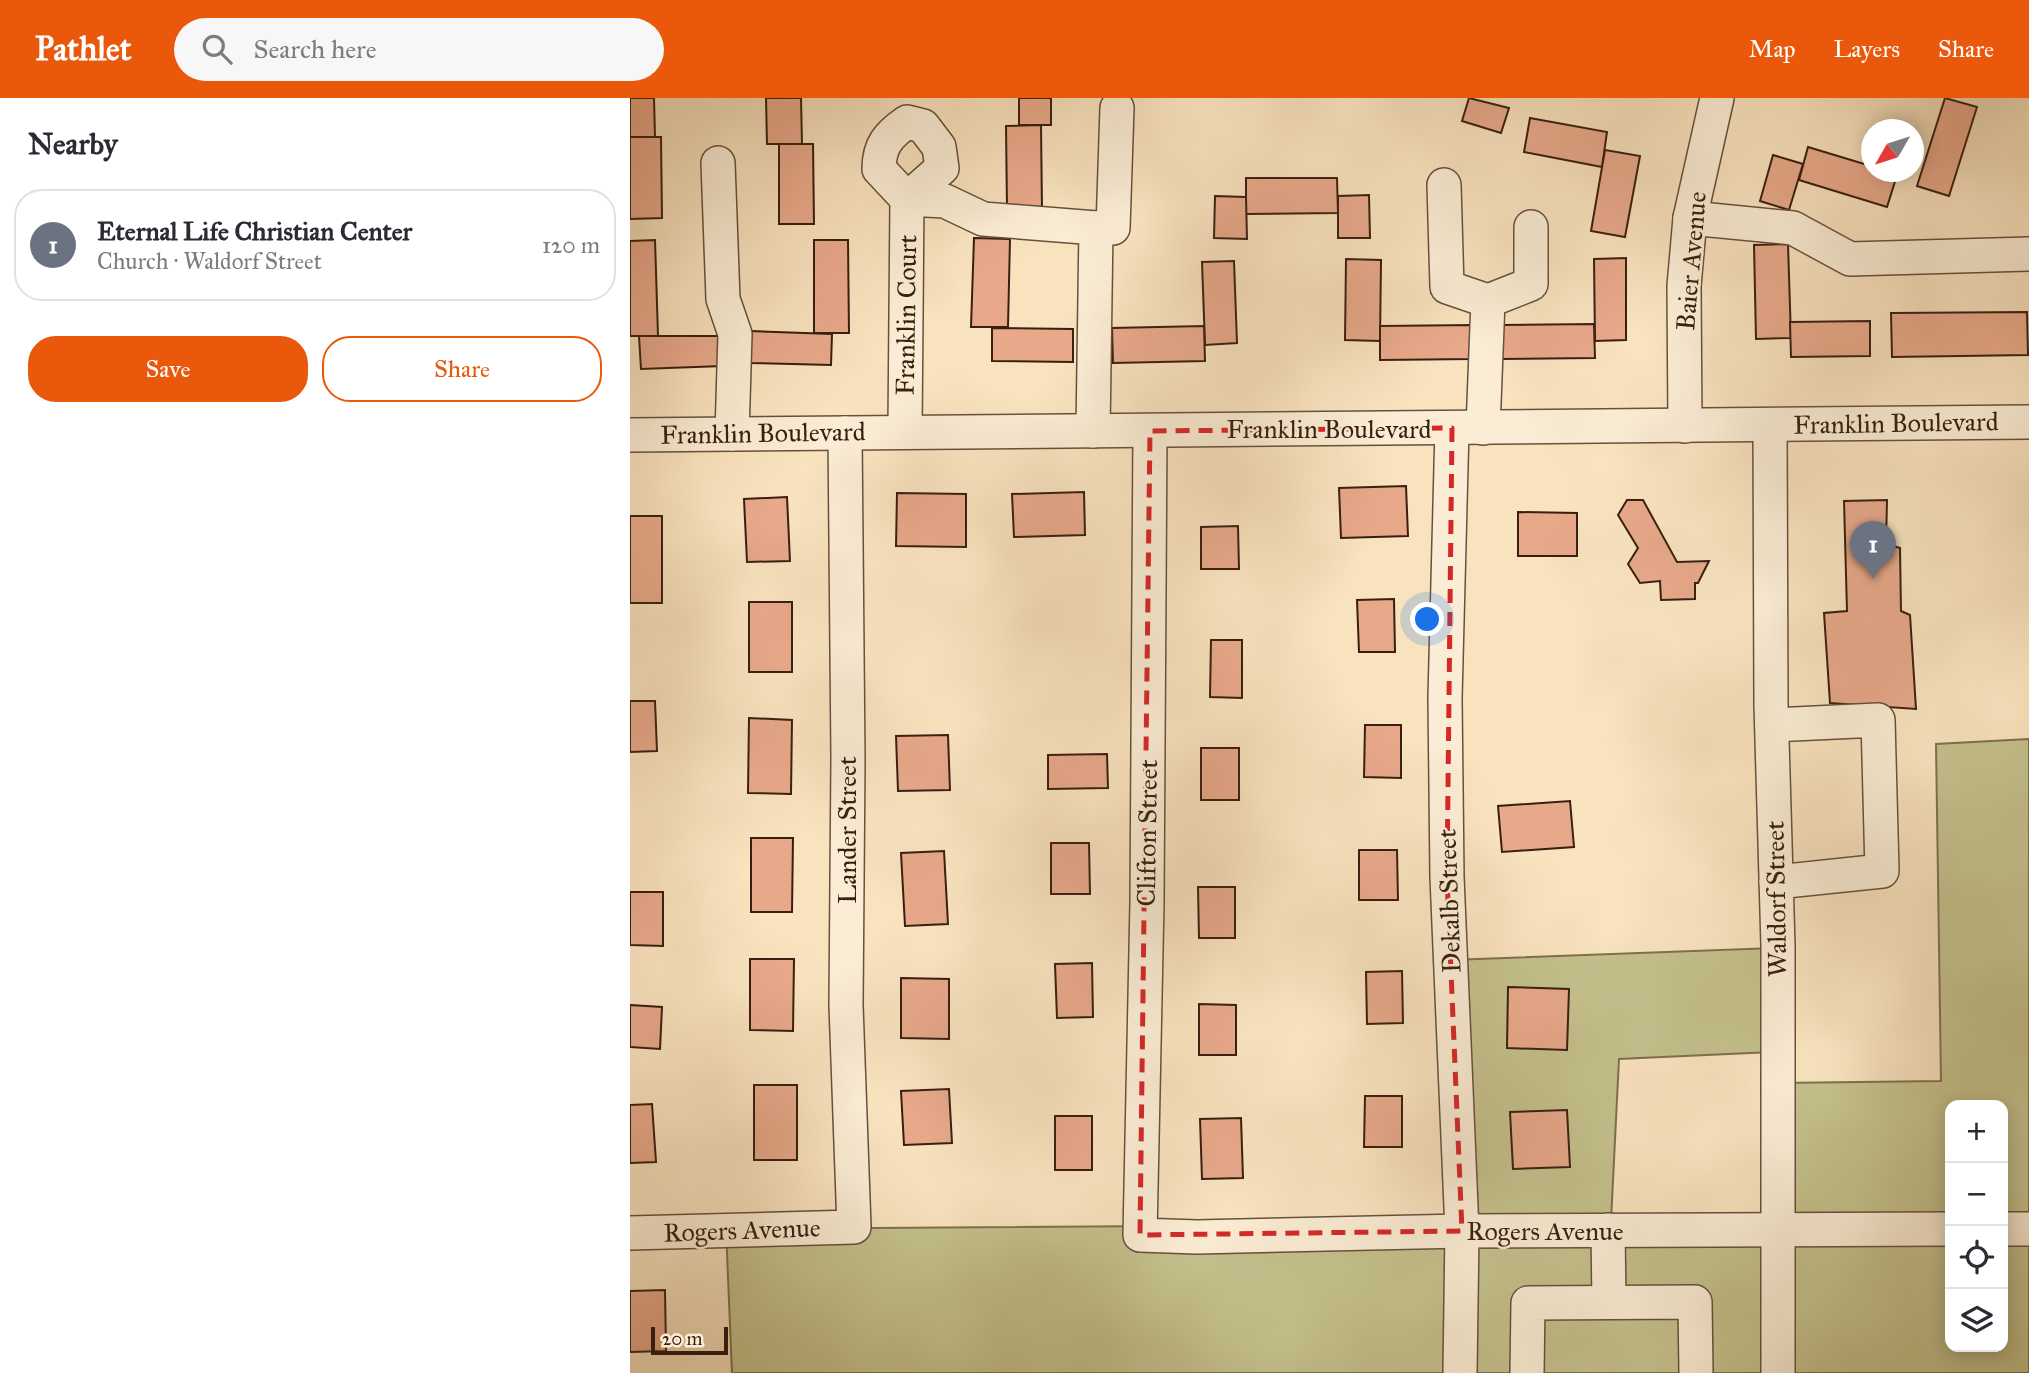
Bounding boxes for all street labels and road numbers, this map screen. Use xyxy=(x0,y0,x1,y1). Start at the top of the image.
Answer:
street label: Baier Avenue xyxy=(1669,190,1713,332)
street label: Franklin Court xyxy=(889,234,923,396)
street label: Franklin Boulevard xyxy=(1793,405,1999,441)
street label: Franklin Boulevard xyxy=(1226,413,1432,445)
street label: Franklin Boulevard xyxy=(660,415,866,451)
street label: Lander Street xyxy=(831,756,863,904)
street label: Clifton Street xyxy=(1130,759,1164,907)
street label: Waldorf Street xyxy=(1759,821,1793,977)
street label: Dekalb Street xyxy=(1430,828,1468,974)
street label: Rogers Avenue xyxy=(663,1211,821,1249)
street label: Rogers Avenue xyxy=(1466,1215,1624,1247)

